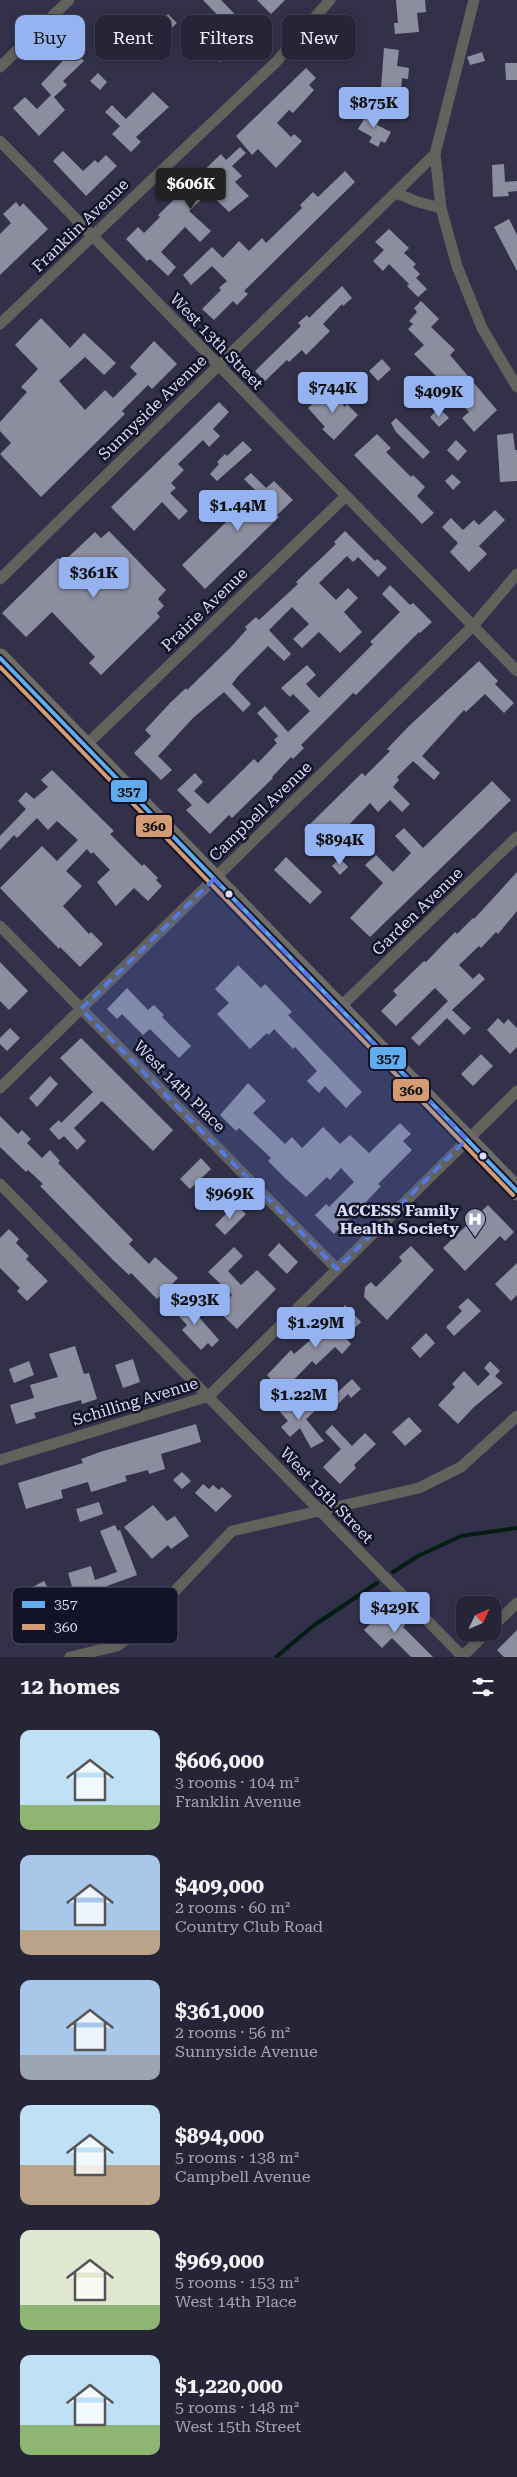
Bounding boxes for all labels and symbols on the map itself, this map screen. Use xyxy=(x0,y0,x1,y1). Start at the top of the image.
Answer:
pin: $875K xyxy=(339,86,409,129)
pin: $606K xyxy=(156,168,226,210)
street label: Franklin Avenue xyxy=(28,175,132,276)
street label: West 13th Street xyxy=(166,289,267,393)
street label: Sunnyside Avenue xyxy=(94,351,210,464)
pin: $744K xyxy=(298,372,368,414)
pin: $409K xyxy=(404,376,474,418)
pin: $1.44M xyxy=(197,490,279,532)
pin: $361K xyxy=(59,556,129,599)
street label: Prairie Avenue xyxy=(157,563,252,655)
street label: Campbell Avenue xyxy=(205,757,316,865)
line badge: 357 xyxy=(110,779,148,803)
text: 357 xyxy=(117,783,141,799)
line badge: 360 xyxy=(135,814,173,838)
text: 360 xyxy=(142,818,166,834)
pin: $894K xyxy=(305,824,375,866)
street label: Garden Avenue xyxy=(368,863,467,959)
unlabelled marker xyxy=(224,889,234,899)
street label: West 14th Place xyxy=(130,1037,230,1136)
line badge: 357 xyxy=(369,1046,407,1070)
text: 357 xyxy=(376,1050,400,1066)
line badge: 360 xyxy=(392,1078,430,1102)
text: 360 xyxy=(399,1082,423,1098)
unlabelled marker xyxy=(478,1151,488,1161)
pin: $969K xyxy=(195,1178,265,1220)
place label: ACCESS Family Health Society xyxy=(337,1201,459,1238)
hospital icon: ACCESS Family Health Society xyxy=(463,1207,487,1238)
pin: $293K xyxy=(160,1284,230,1326)
pin: $1.29M xyxy=(275,1306,357,1349)
street label: Schilling Avenue xyxy=(70,1373,200,1430)
pin: $1.22M xyxy=(258,1378,340,1421)
street label: West 15th Street xyxy=(276,1443,377,1547)
legend xyxy=(12,1587,178,1644)
pin: $429K xyxy=(360,1592,430,1634)
text: 357 xyxy=(54,1596,78,1612)
north arrow xyxy=(456,1596,501,1641)
text: 360 xyxy=(54,1619,78,1635)

